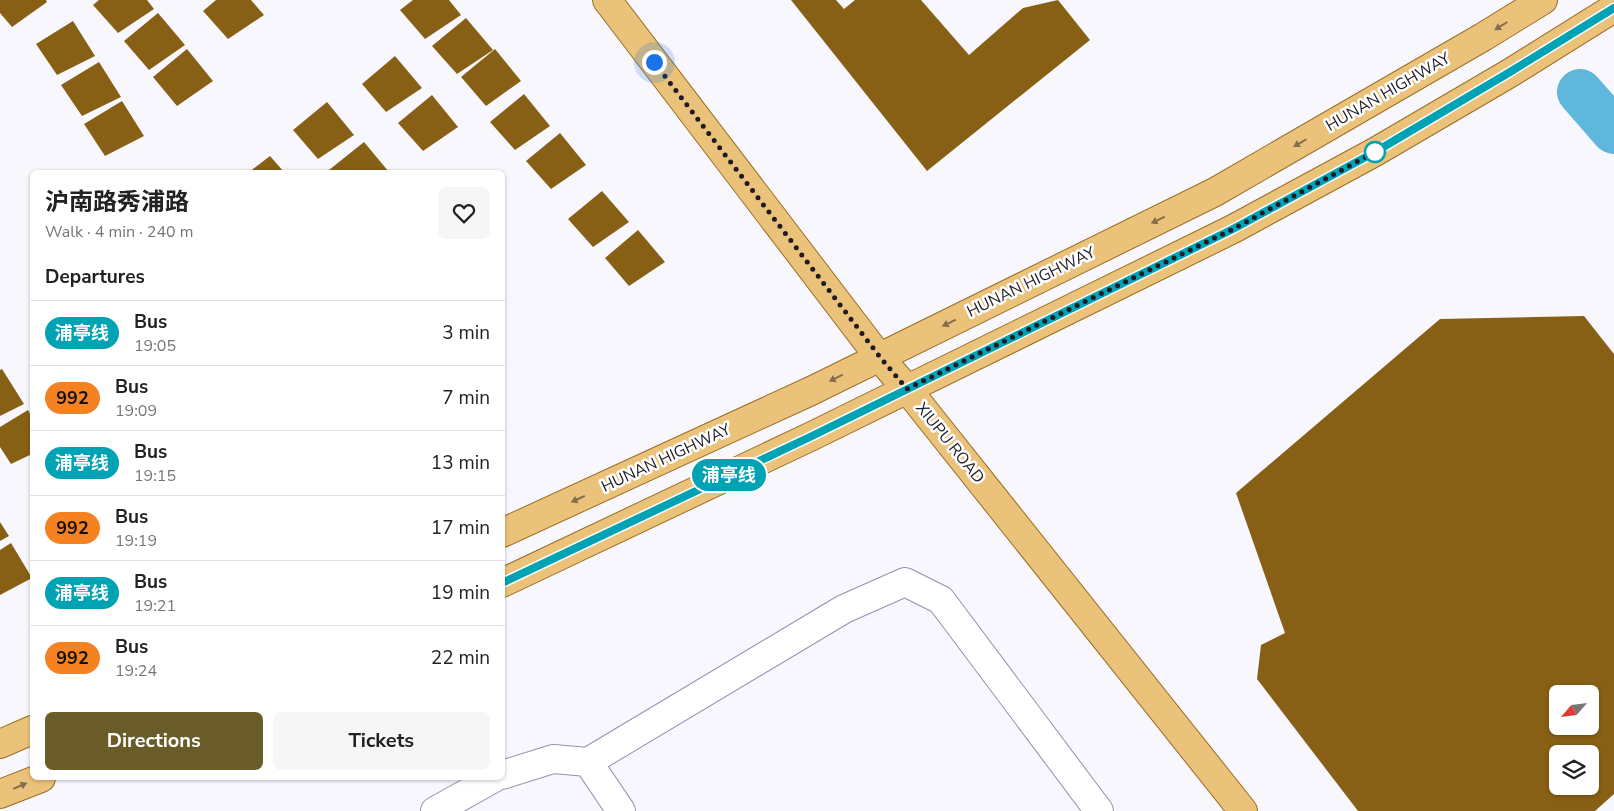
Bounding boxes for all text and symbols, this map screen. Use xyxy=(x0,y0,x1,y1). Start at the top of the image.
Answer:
one-way arrow xyxy=(1495,21,1508,30)
street label: HUNAN HIGHWAY xyxy=(1322,47,1455,137)
your location xyxy=(642,50,667,75)
one-way arrow xyxy=(1294,138,1307,147)
unlabelled marker xyxy=(1364,141,1386,163)
text: 沪南路秀浦路 xyxy=(45,186,189,218)
button: heart xyxy=(438,187,490,239)
one-way arrow xyxy=(1151,216,1165,224)
text: Walk · 4 min · 240 m xyxy=(45,221,193,243)
street label: HUNAN HIGHWAY xyxy=(963,241,1099,323)
text: Departures xyxy=(45,264,145,290)
text: Bus xyxy=(134,309,167,335)
one-way arrow xyxy=(942,319,956,327)
text: 3 min xyxy=(442,320,490,346)
text: 浦亭线 xyxy=(55,321,109,345)
text: 19:05 xyxy=(134,335,176,357)
text: Bus xyxy=(115,374,148,400)
one-way arrow xyxy=(829,374,843,382)
text: 7 min xyxy=(442,385,490,411)
text: 992 xyxy=(56,386,89,410)
street label: XIUPU ROAD xyxy=(911,398,989,488)
text: 19:09 xyxy=(115,400,157,422)
street label: HUNAN HIGHWAY xyxy=(598,418,735,498)
text: Bus xyxy=(134,439,167,465)
text: 13 min xyxy=(431,450,490,476)
text: 浦亭线 xyxy=(55,451,109,475)
line badge: 浦亭线 xyxy=(700,459,758,491)
text: 浦亭线 xyxy=(702,463,756,487)
text: 19:15 xyxy=(134,465,176,487)
one-way arrow xyxy=(571,496,585,504)
text: Bus xyxy=(115,504,148,530)
text: 17 min xyxy=(431,515,490,541)
text: 992 xyxy=(56,516,89,540)
text: 19:19 xyxy=(115,530,157,552)
text: Bus xyxy=(134,569,167,595)
text: 19 min xyxy=(431,580,490,606)
text: 浦亭线 xyxy=(55,581,109,605)
text: 19:21 xyxy=(134,595,176,617)
text: Bus xyxy=(115,634,148,660)
text: 22 min xyxy=(431,645,490,671)
text: 992 xyxy=(56,646,89,670)
text: 19:24 xyxy=(115,660,157,682)
north arrow xyxy=(1549,685,1599,735)
map controls xyxy=(1549,685,1599,795)
button: Directions xyxy=(45,712,263,770)
button: Tickets xyxy=(273,712,490,770)
button: layers xyxy=(1549,745,1599,795)
one-way arrow xyxy=(13,782,28,790)

